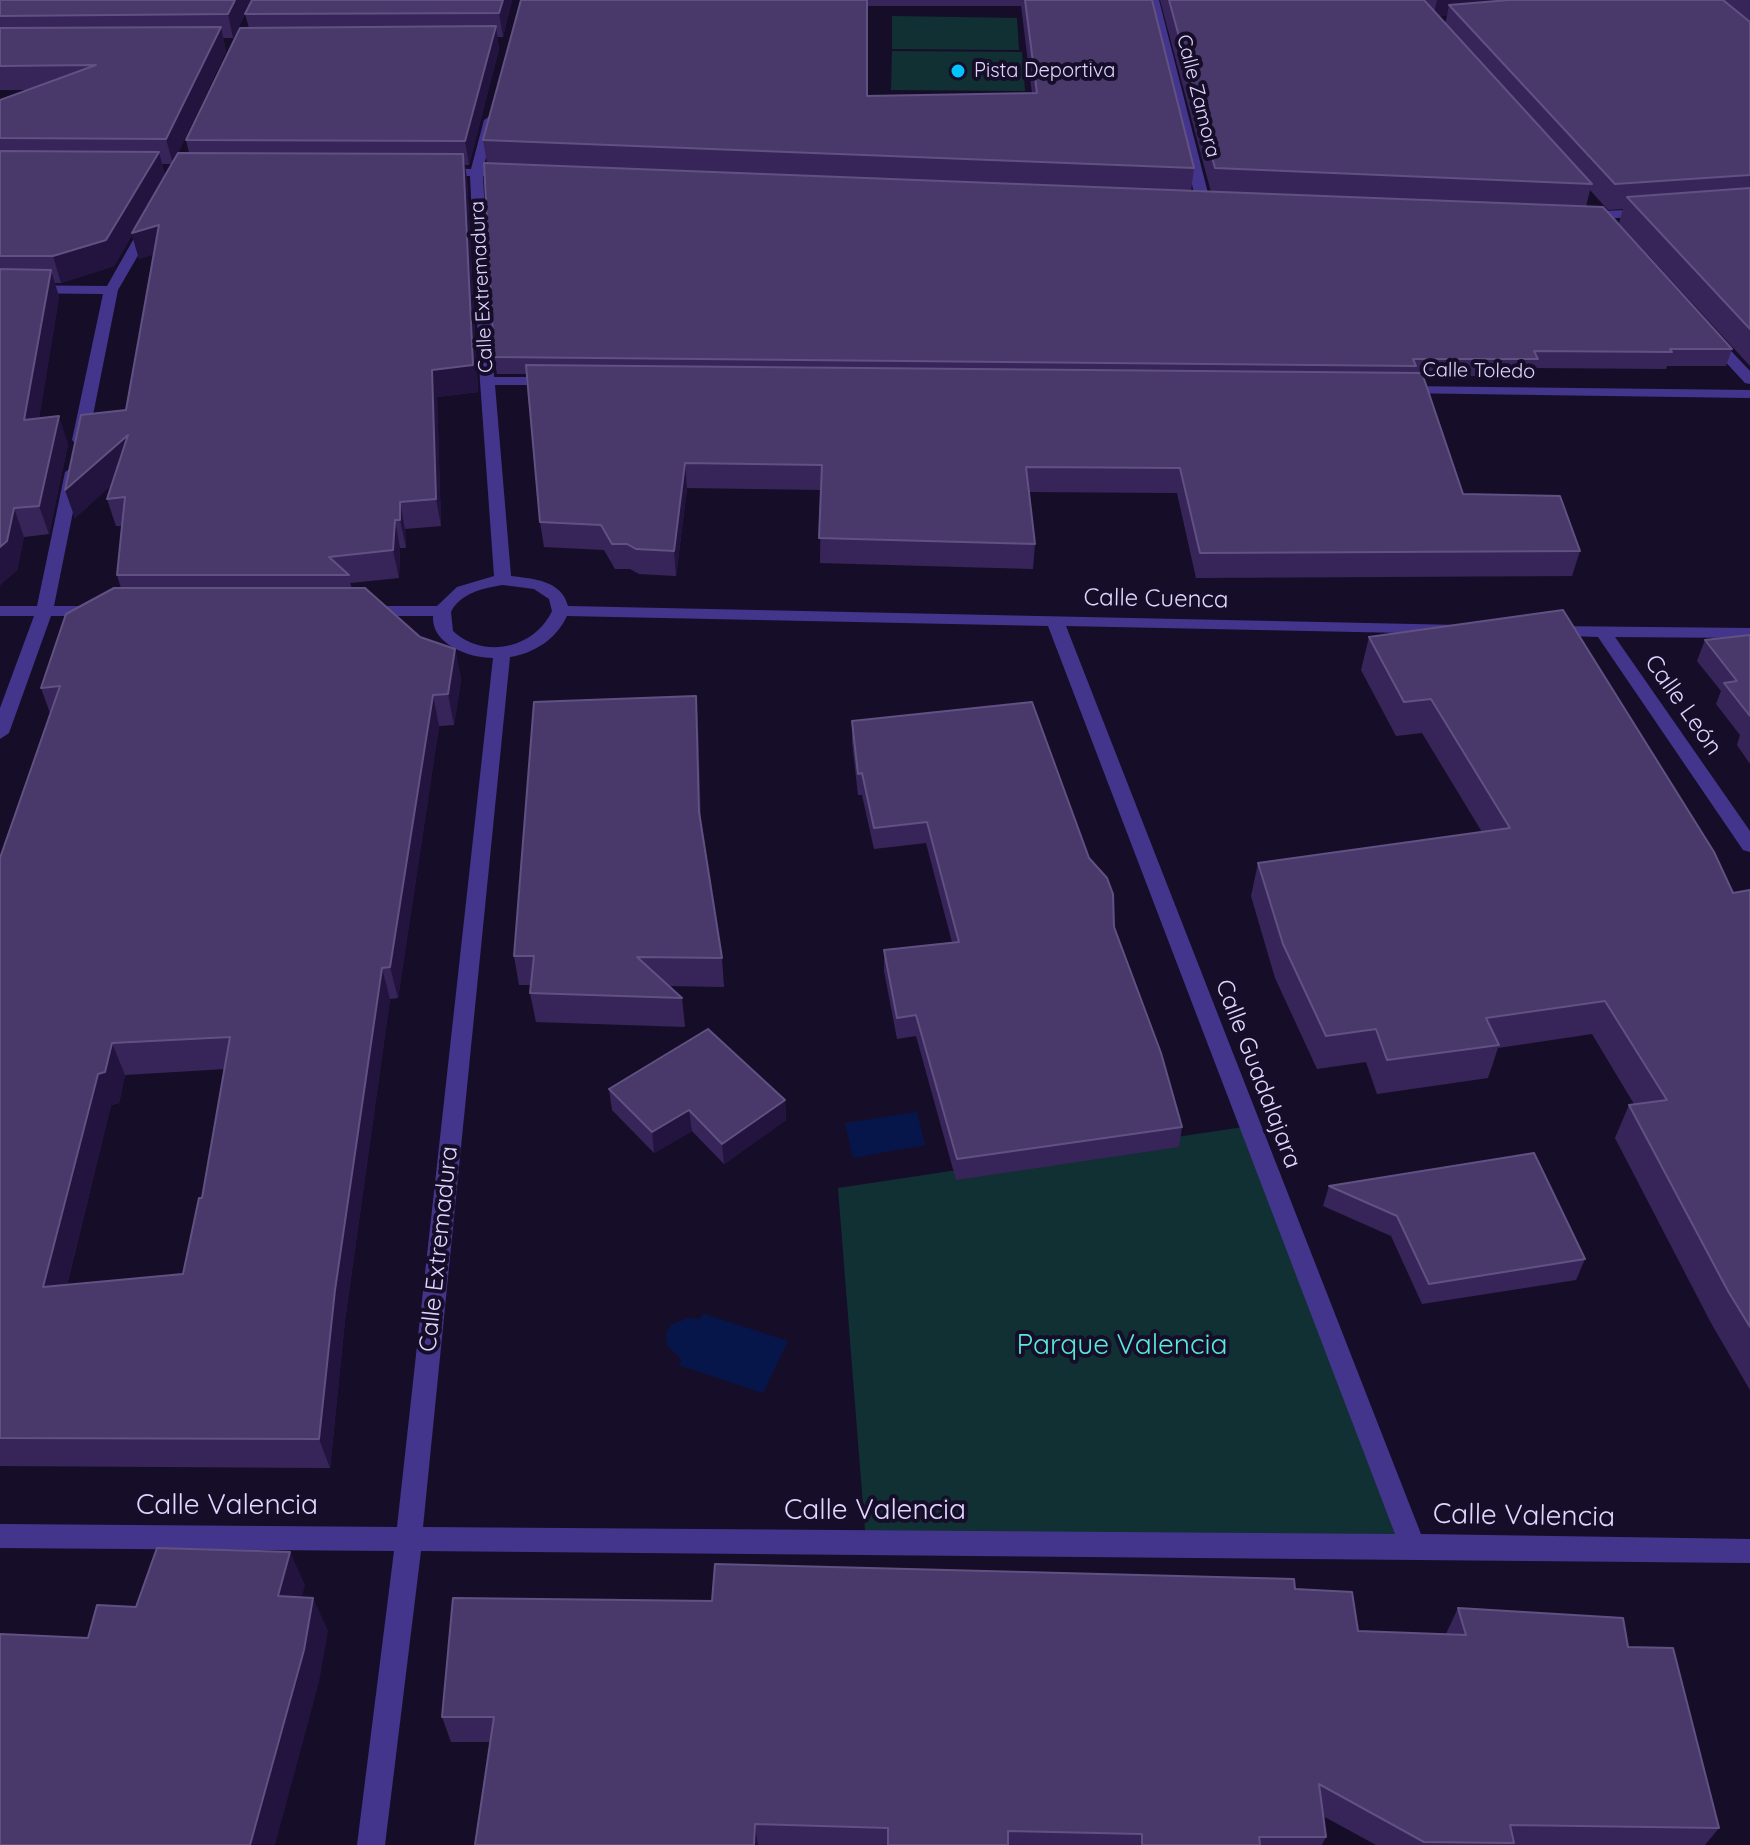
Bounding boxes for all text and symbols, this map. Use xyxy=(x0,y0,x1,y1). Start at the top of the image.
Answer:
street label: Calle Zamora xyxy=(1171,32,1225,160)
place label: Pista Deportiva xyxy=(974,59,1115,83)
marker: Pista Deportiva xyxy=(949,62,967,80)
street label: Calle Extremadura xyxy=(466,200,498,374)
street label: Calle Toledo xyxy=(1422,358,1536,384)
street label: Calle Cuenca xyxy=(1083,583,1229,615)
street label: Calle León xyxy=(1638,649,1728,761)
street label: Calle Guadalajara xyxy=(1209,976,1307,1172)
street label: Calle Extremadura xyxy=(414,1145,464,1353)
park label: Parque Valencia xyxy=(1017,1329,1227,1363)
street label: Calle Valencia xyxy=(136,1489,318,1523)
street label: Calle Valencia xyxy=(784,1494,966,1528)
street label: Calle Valencia xyxy=(1433,1498,1615,1534)

